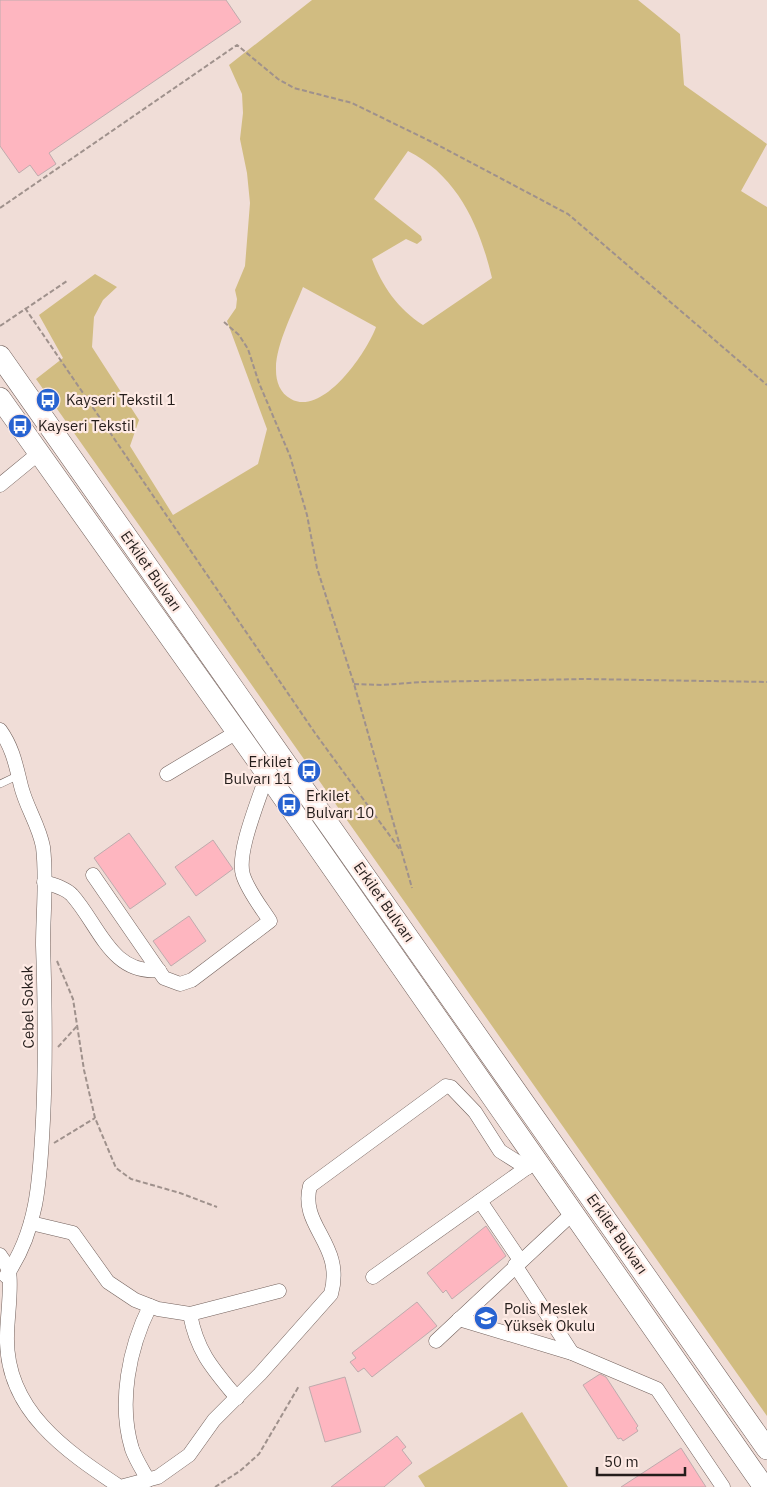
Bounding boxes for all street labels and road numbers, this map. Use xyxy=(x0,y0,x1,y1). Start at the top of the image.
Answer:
street label: Erkilet Bulvarı xyxy=(117,527,186,615)
street label: Erkilet Bulvarı xyxy=(350,858,419,946)
street label: Cebel Sokak xyxy=(17,965,38,1049)
street label: Erkilet Bulvarı xyxy=(583,1190,652,1278)

